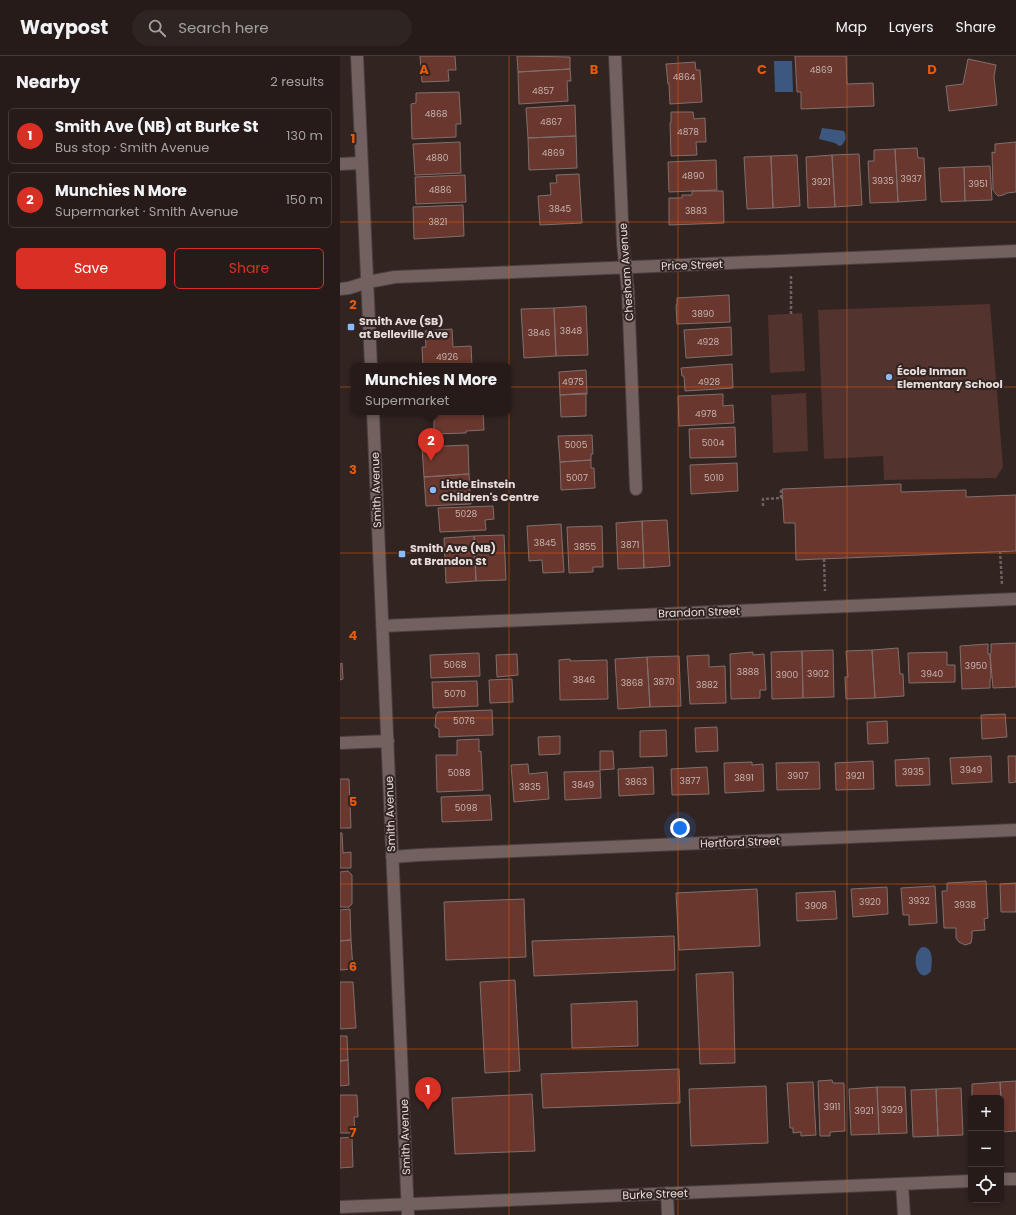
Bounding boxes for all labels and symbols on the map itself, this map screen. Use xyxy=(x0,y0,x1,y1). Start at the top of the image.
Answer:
text: A xyxy=(419,60,429,79)
text: B xyxy=(590,60,599,79)
text: C xyxy=(757,60,767,79)
text: D xyxy=(927,60,937,79)
house number: 4869 xyxy=(810,64,833,76)
house number: 4864 xyxy=(673,71,696,83)
house number: 4857 xyxy=(532,85,554,97)
house number: 4868 xyxy=(425,108,448,120)
house number: 4867 xyxy=(540,116,562,128)
house number: 4878 xyxy=(677,126,699,138)
text: 1 xyxy=(351,129,355,148)
house number: 4869 xyxy=(542,147,565,159)
house number: 4880 xyxy=(426,152,449,164)
house number: 4890 xyxy=(682,170,705,182)
house number: 3937 xyxy=(900,173,922,185)
house number: 3935 xyxy=(872,175,894,187)
house number: 3921 xyxy=(811,176,831,188)
house number: 3951 xyxy=(968,178,988,190)
house number: 4886 xyxy=(429,184,452,196)
house number: 3845 xyxy=(549,203,571,215)
house number: 3883 xyxy=(685,205,707,217)
house number: 3821 xyxy=(428,216,448,228)
street label: Chesham Avenue xyxy=(615,222,637,322)
street label: Price Street xyxy=(661,256,723,274)
text: 2 xyxy=(349,295,357,314)
house number: 3890 xyxy=(692,308,714,320)
place label: Smith Ave (SB) at Belleville Ave xyxy=(359,313,448,342)
marker: Smith Ave (SB) at Belleville Ave xyxy=(346,322,356,332)
house number: 3848 xyxy=(560,325,582,337)
house number: 3846 xyxy=(528,327,550,339)
house number: 4928 xyxy=(697,336,719,348)
house number: 4926 xyxy=(436,351,458,363)
place label: École Inman Elementary School xyxy=(897,363,1003,392)
marker: École Inman Elementary School xyxy=(884,372,894,382)
house number: 4975 xyxy=(562,376,584,388)
house number: 4928 xyxy=(698,376,720,388)
house number: 4978 xyxy=(695,408,717,420)
pin: 2 xyxy=(418,428,444,461)
house number: 5004 xyxy=(702,437,725,449)
house number: 5005 xyxy=(565,439,588,451)
street label: Smith Avenue xyxy=(367,452,385,528)
text: 3 xyxy=(349,460,357,479)
house number: 5007 xyxy=(566,472,588,484)
house number: 5010 xyxy=(704,472,724,484)
place label: Little Einstein Children's Centre xyxy=(441,476,539,505)
marker: Little Einstein Children's Centre xyxy=(428,485,438,495)
house number: 5028 xyxy=(455,508,477,520)
house number: 3845 xyxy=(534,537,556,549)
house number: 3871 xyxy=(621,539,640,551)
place label: Smith Ave (NB) at Brandon St xyxy=(410,540,496,569)
house number: 3855 xyxy=(574,541,596,553)
marker: Smith Ave (NB) at Brandon St xyxy=(397,549,407,559)
street label: Brandon Street xyxy=(658,603,740,621)
text: 4 xyxy=(349,626,358,645)
house number: 5068 xyxy=(444,659,467,671)
house number: 3950 xyxy=(965,660,987,672)
house number: 3888 xyxy=(737,666,759,678)
house number: 3902 xyxy=(807,668,829,680)
house number: 3940 xyxy=(921,668,943,680)
house number: 3900 xyxy=(776,669,798,681)
house number: 3846 xyxy=(573,674,595,686)
house number: 3870 xyxy=(653,676,675,688)
house number: 3868 xyxy=(621,677,644,689)
house number: 3882 xyxy=(696,679,718,691)
house number: 5070 xyxy=(444,688,466,700)
house number: 5076 xyxy=(453,715,475,727)
house number: 3949 xyxy=(960,764,982,776)
house number: 3935 xyxy=(902,766,924,778)
house number: 5088 xyxy=(448,767,471,779)
house number: 3907 xyxy=(787,770,809,782)
house number: 3921 xyxy=(845,770,865,782)
house number: 3891 xyxy=(734,772,754,784)
house number: 3877 xyxy=(680,775,700,787)
street label: Smith Avenue xyxy=(381,776,399,852)
house number: 3863 xyxy=(625,776,647,788)
house number: 3849 xyxy=(572,779,594,791)
house number: 3835 xyxy=(519,781,541,793)
text: 5 xyxy=(349,792,357,811)
house number: 5098 xyxy=(455,802,478,814)
your location xyxy=(670,818,690,838)
street label: Hertford Street xyxy=(700,833,780,851)
house number: 3932 xyxy=(908,895,930,907)
house number: 3920 xyxy=(859,896,881,908)
house number: 3938 xyxy=(954,899,976,911)
house number: 3908 xyxy=(805,900,827,912)
text: 6 xyxy=(349,957,357,976)
pin: 1 xyxy=(415,1077,441,1110)
street label: Smith Avenue xyxy=(396,1099,414,1175)
house number: 3911 xyxy=(824,1101,840,1113)
house number: 3929 xyxy=(881,1104,903,1116)
house number: 3921 xyxy=(854,1105,874,1117)
text: 7 xyxy=(350,1123,357,1142)
street label: Burke Street xyxy=(622,1185,688,1203)

